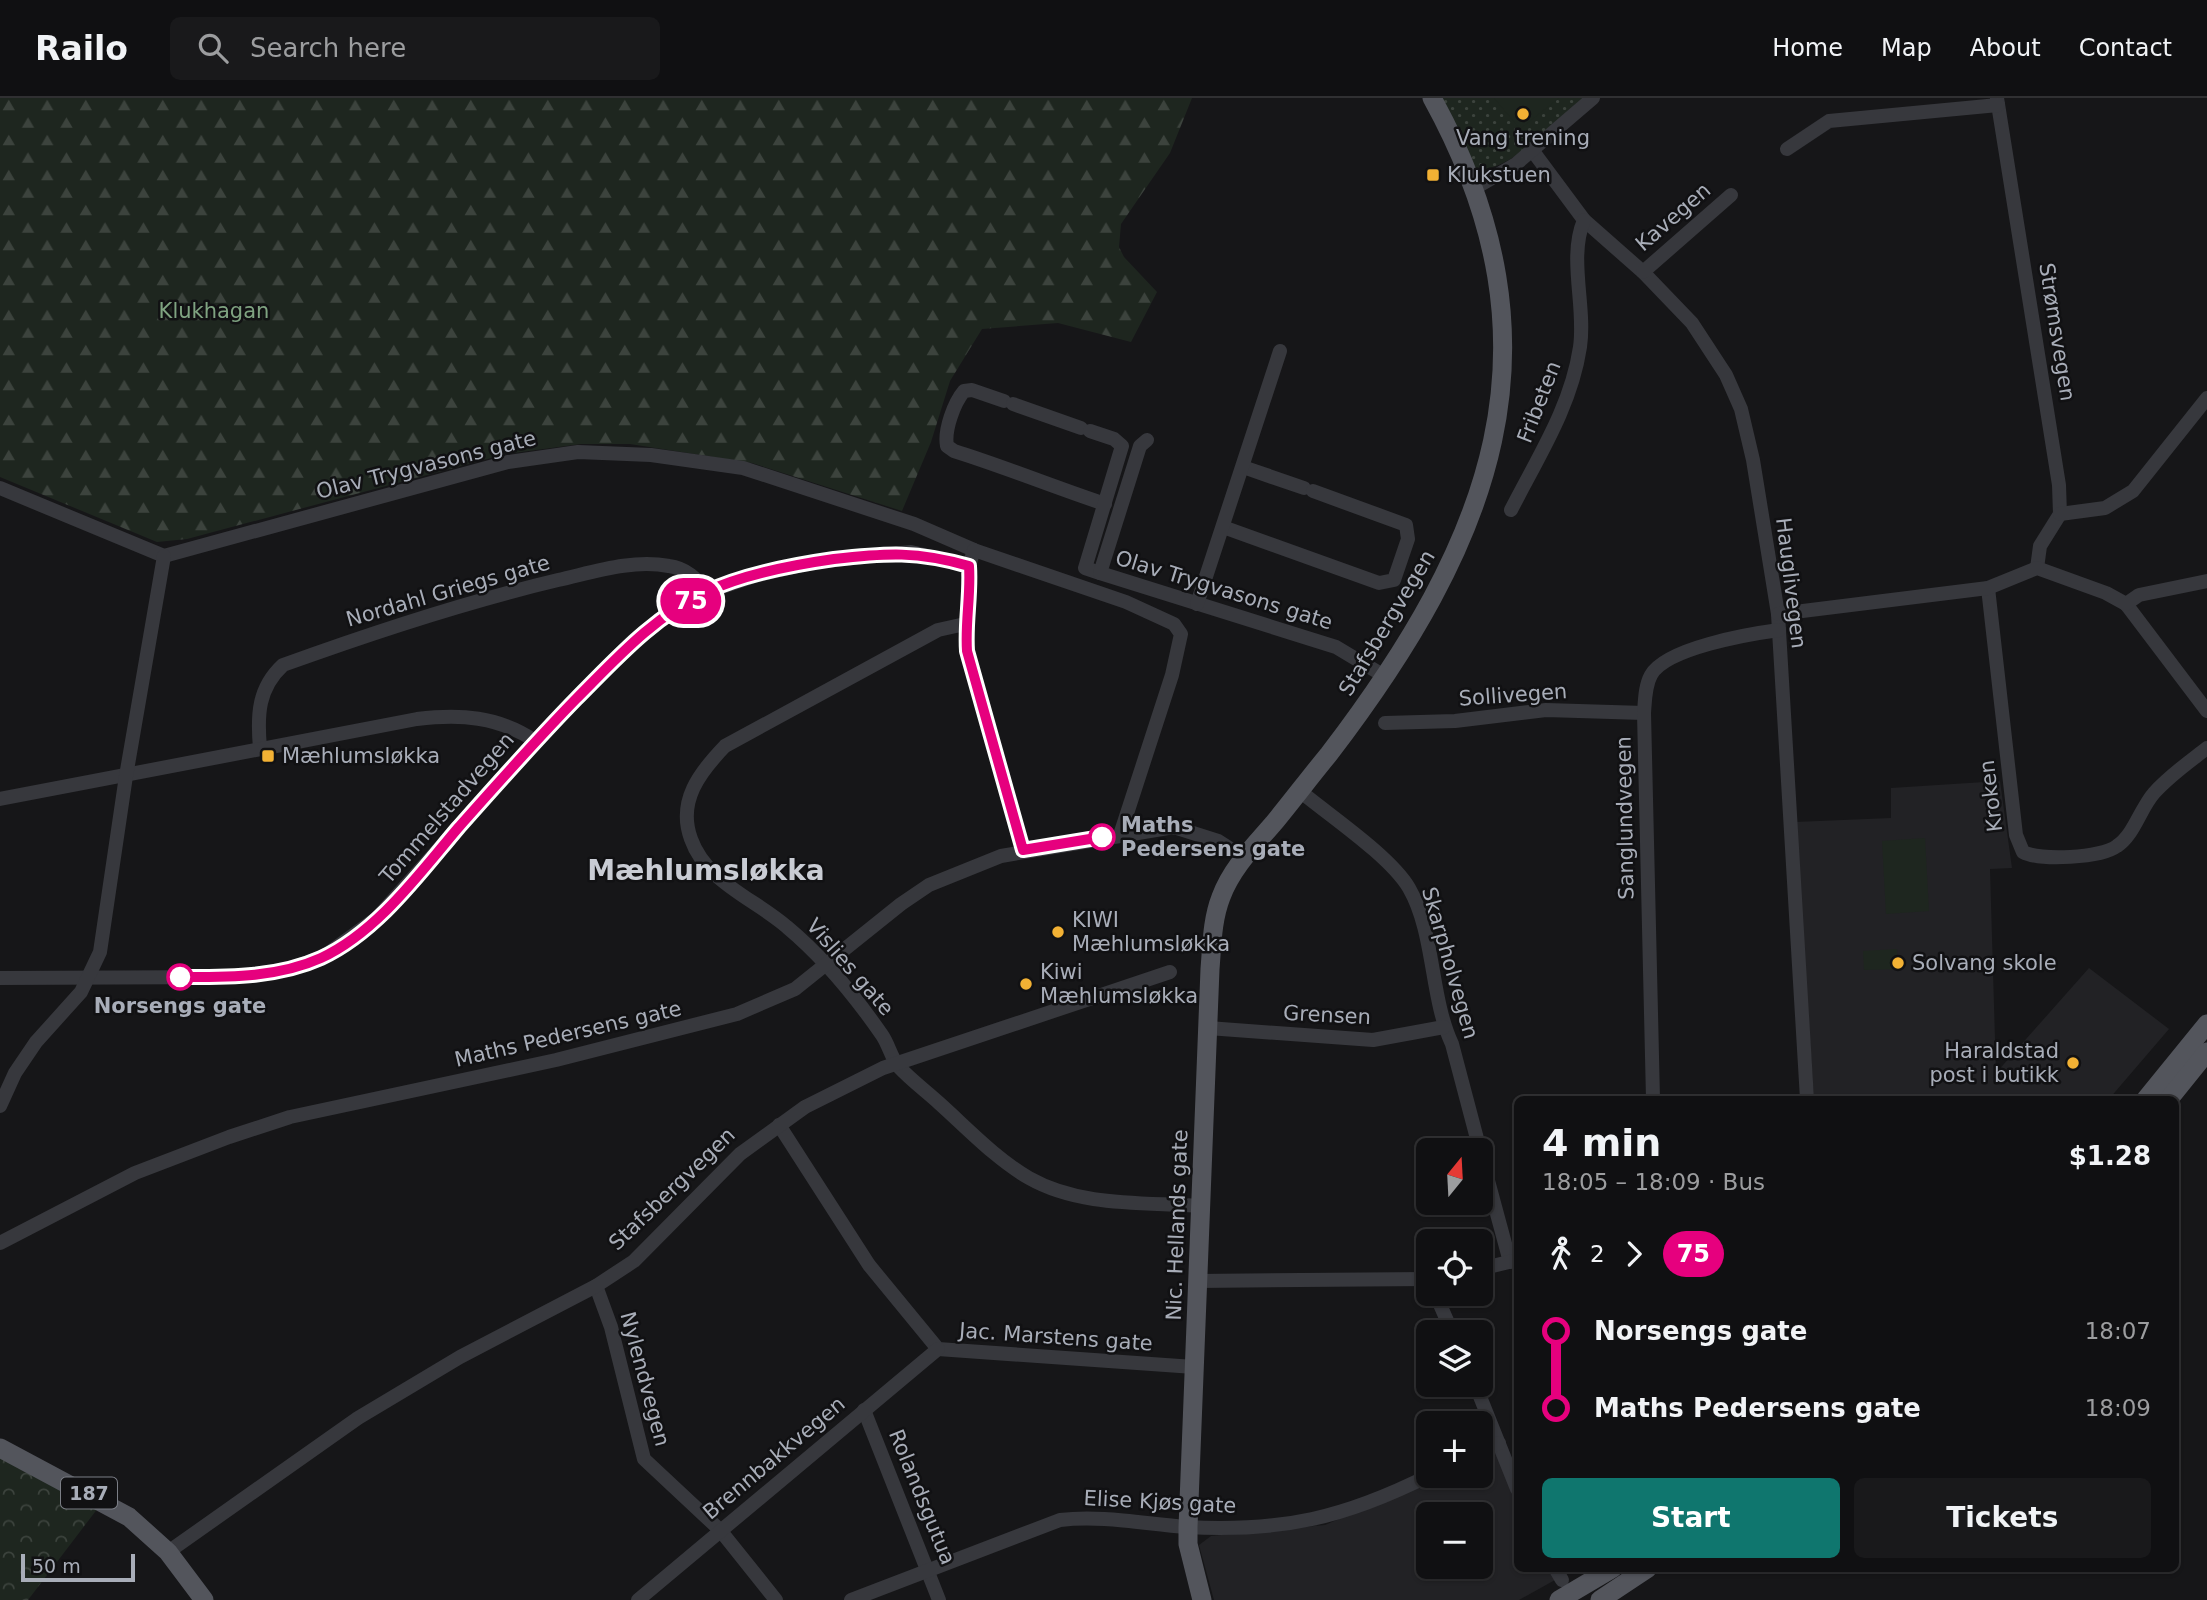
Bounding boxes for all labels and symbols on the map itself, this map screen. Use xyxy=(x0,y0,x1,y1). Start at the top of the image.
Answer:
marker: Vang trening xyxy=(1515,106,1531,122)
place label: Vang trening xyxy=(1456,126,1590,150)
place label: Klukstuen xyxy=(1447,163,1551,187)
marker: Klukstuen xyxy=(1425,167,1441,183)
street label: Kavegen xyxy=(1631,178,1715,256)
street label: Strømsvegen xyxy=(2034,261,2080,403)
park label: Klukhagan xyxy=(159,299,269,323)
street label: Fribeten xyxy=(1512,358,1566,446)
street label: Olav Trygvasons gate xyxy=(314,426,538,504)
street label: Hauglivegen xyxy=(1771,516,1811,650)
street label: Olav Trygvasons gate xyxy=(1113,546,1335,634)
street label: Stafsbergvegen xyxy=(1334,546,1440,700)
street label: Nordahl Griegs gate xyxy=(343,550,553,632)
line badge: 75 xyxy=(660,578,722,624)
street label: Sollivegen xyxy=(1458,679,1568,711)
street label: Tommelstadvegen xyxy=(374,728,519,889)
street label: Sanglundvegen xyxy=(1612,736,1638,900)
place label: Mæhlumsløkka xyxy=(282,744,440,768)
marker: Mæhlumsløkka xyxy=(260,748,276,764)
street label: Kroken xyxy=(1975,759,2007,833)
place label: Maths Pedersens gate xyxy=(1121,813,1305,861)
marker: Maths Pedersens gate xyxy=(1089,824,1115,850)
district label: Mæhlumsløkka xyxy=(587,854,825,887)
street label: Skarpholvegen xyxy=(1417,884,1483,1042)
place label: KIWI Mæhlumsløkka xyxy=(1072,908,1230,956)
street label: Vislies gate xyxy=(801,914,899,1020)
marker: KIWI Mæhlumsløkka xyxy=(1050,924,1066,940)
place label: Solvang skole xyxy=(1912,951,2057,975)
marker: Solvang skole xyxy=(1890,955,1906,971)
place label: Kiwi Mæhlumsløkka xyxy=(1040,960,1198,1008)
marker: Norsengs gate xyxy=(167,964,193,990)
marker: Kiwi Mæhlumsløkka xyxy=(1018,976,1034,992)
place label: Norsengs gate xyxy=(94,994,266,1018)
street label: Maths Pedersens gate xyxy=(452,996,684,1072)
street label: Grensen xyxy=(1283,1001,1371,1029)
place label: Haraldstad post i butikk xyxy=(1929,1039,2060,1087)
marker: Haraldstad post i butikk xyxy=(2065,1055,2081,1071)
street label: Stafsbergvegen xyxy=(604,1123,740,1255)
street label: Nic. Hellands gate xyxy=(1162,1129,1192,1321)
north arrow xyxy=(1416,1138,1493,1214)
street label: Nylendvegen xyxy=(615,1309,675,1449)
street label: Jac. Marstens gate xyxy=(956,1318,1154,1356)
street label: Brennbakkvegen xyxy=(698,1392,850,1524)
street label: Rolandsgutua xyxy=(884,1426,960,1568)
road number: 187 xyxy=(61,1478,117,1508)
street label: Elise Kjøs gate xyxy=(1083,1486,1237,1518)
scale bar xyxy=(21,1551,135,1583)

